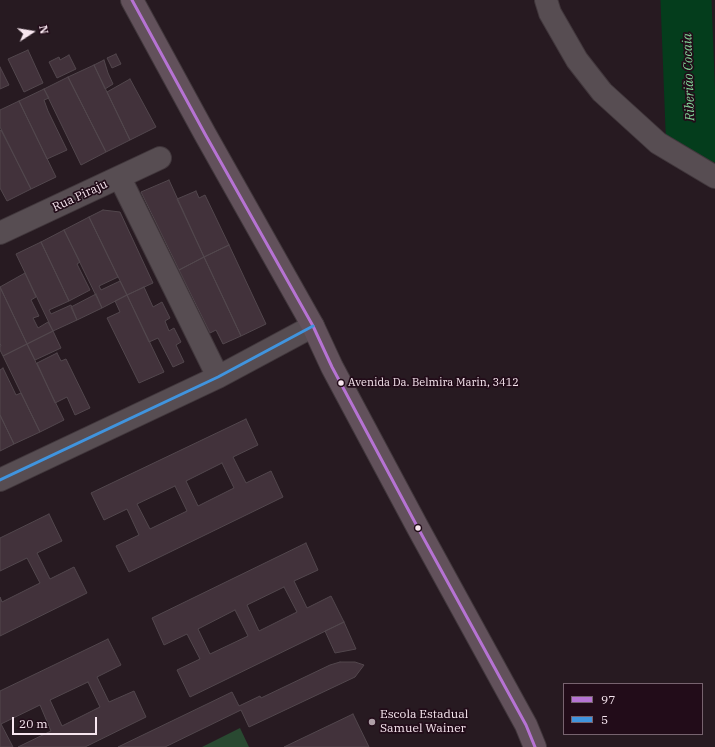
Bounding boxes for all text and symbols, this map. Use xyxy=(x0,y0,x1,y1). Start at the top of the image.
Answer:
north arrow xyxy=(12,12,52,52)
text: N xyxy=(36,24,51,35)
water label: Riberião Cocaia xyxy=(680,33,698,121)
street label: Rua Piraju xyxy=(50,177,110,215)
place label: Avenida Da. Belmira Marin, 3412 xyxy=(348,376,519,390)
marker: Avenida Da. Belmira Marin, 3412 xyxy=(336,378,346,388)
unlabelled marker xyxy=(413,523,423,533)
legend xyxy=(563,683,703,735)
text: 97 xyxy=(601,692,615,707)
place label: Escola Estadual Samuel Wainer xyxy=(380,708,468,736)
scale bar xyxy=(14,709,99,735)
text: 5 xyxy=(601,712,608,727)
text: 20 m xyxy=(19,716,48,731)
marker: Escola Estadual Samuel Wainer xyxy=(367,717,377,727)

